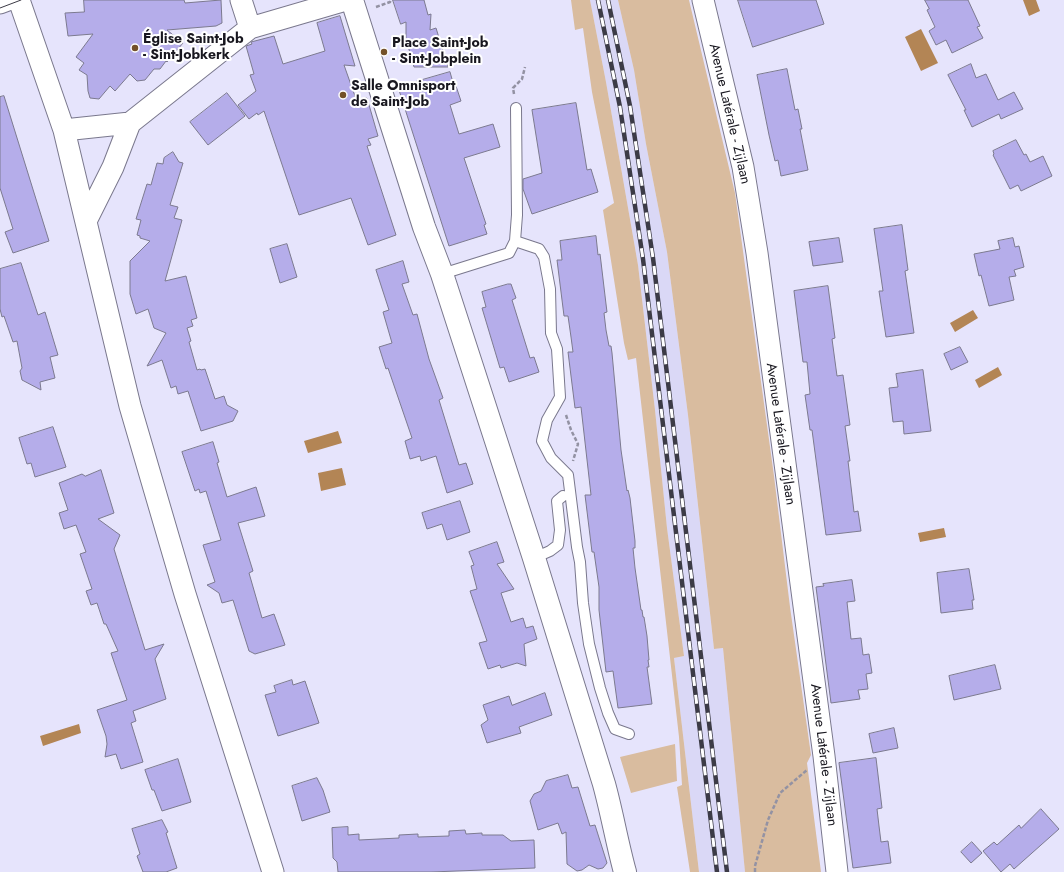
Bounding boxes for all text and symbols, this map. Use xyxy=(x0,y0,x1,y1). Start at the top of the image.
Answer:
place label: Église Saint-Job - Sint-Jobkerk xyxy=(143,32,244,64)
place label: Place Saint-Job - Sint-Jobplein xyxy=(392,36,488,68)
street label: Avenue Latérale - Zijlaan xyxy=(705,42,753,186)
marker: Église Saint-Job - Sint-Jobkerk xyxy=(130,43,140,53)
marker: Place Saint-Job - Sint-Jobplein xyxy=(379,47,389,57)
place label: Salle Omnisport de Saint-Job xyxy=(351,79,455,112)
marker: Salle Omnisport de Saint-Job xyxy=(338,90,348,100)
street label: Avenue Latérale - Zijlaan xyxy=(762,362,798,506)
street label: Avenue Latérale - Zijlaan xyxy=(806,683,840,827)

